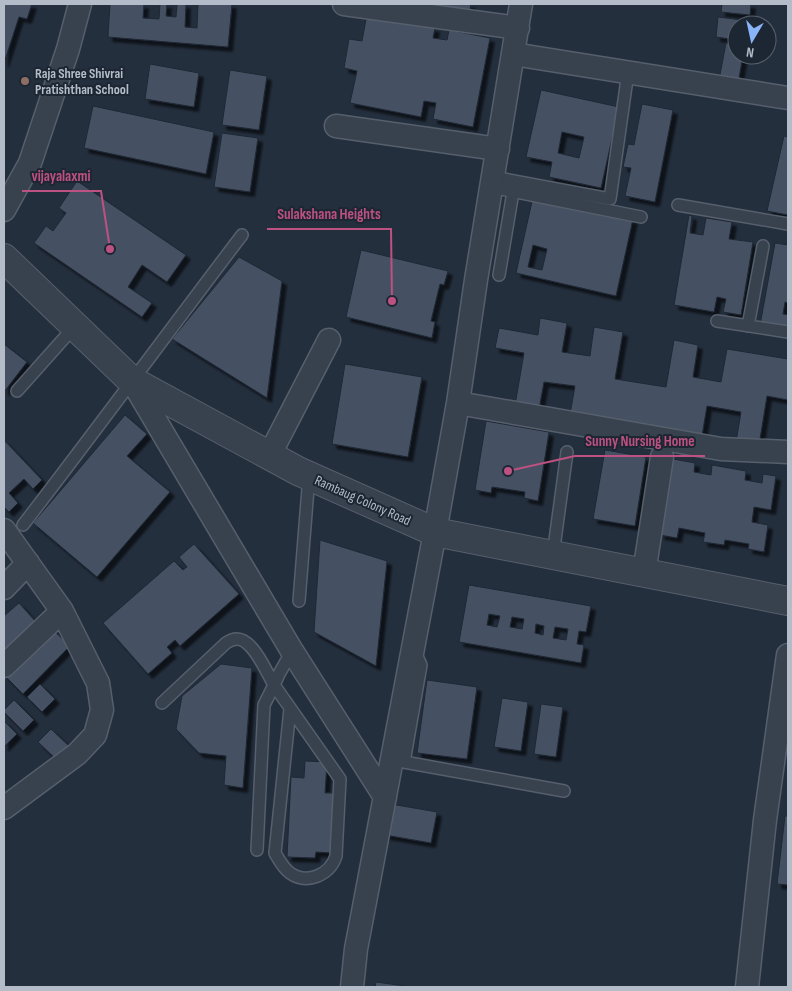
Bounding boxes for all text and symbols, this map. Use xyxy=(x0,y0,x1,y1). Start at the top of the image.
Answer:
north arrow xyxy=(727,15,777,65)
text: N xyxy=(745,43,755,61)
place label: Raja Shree Shivrai Pratishthan School xyxy=(35,65,129,98)
marker: Raja Shree Shivrai Pratishthan School xyxy=(19,75,31,87)
callout: vijayalaxmi xyxy=(22,161,101,191)
text: vijayalaxmi xyxy=(32,167,90,186)
callout: Sulakshana Heights xyxy=(267,199,391,229)
text: Sulakshana Heights xyxy=(277,205,381,224)
callout: Sunny Nursing Home xyxy=(575,426,705,456)
text: Sunny Nursing Home xyxy=(585,432,695,451)
street label: Rambaug Colony Road xyxy=(312,472,414,529)

